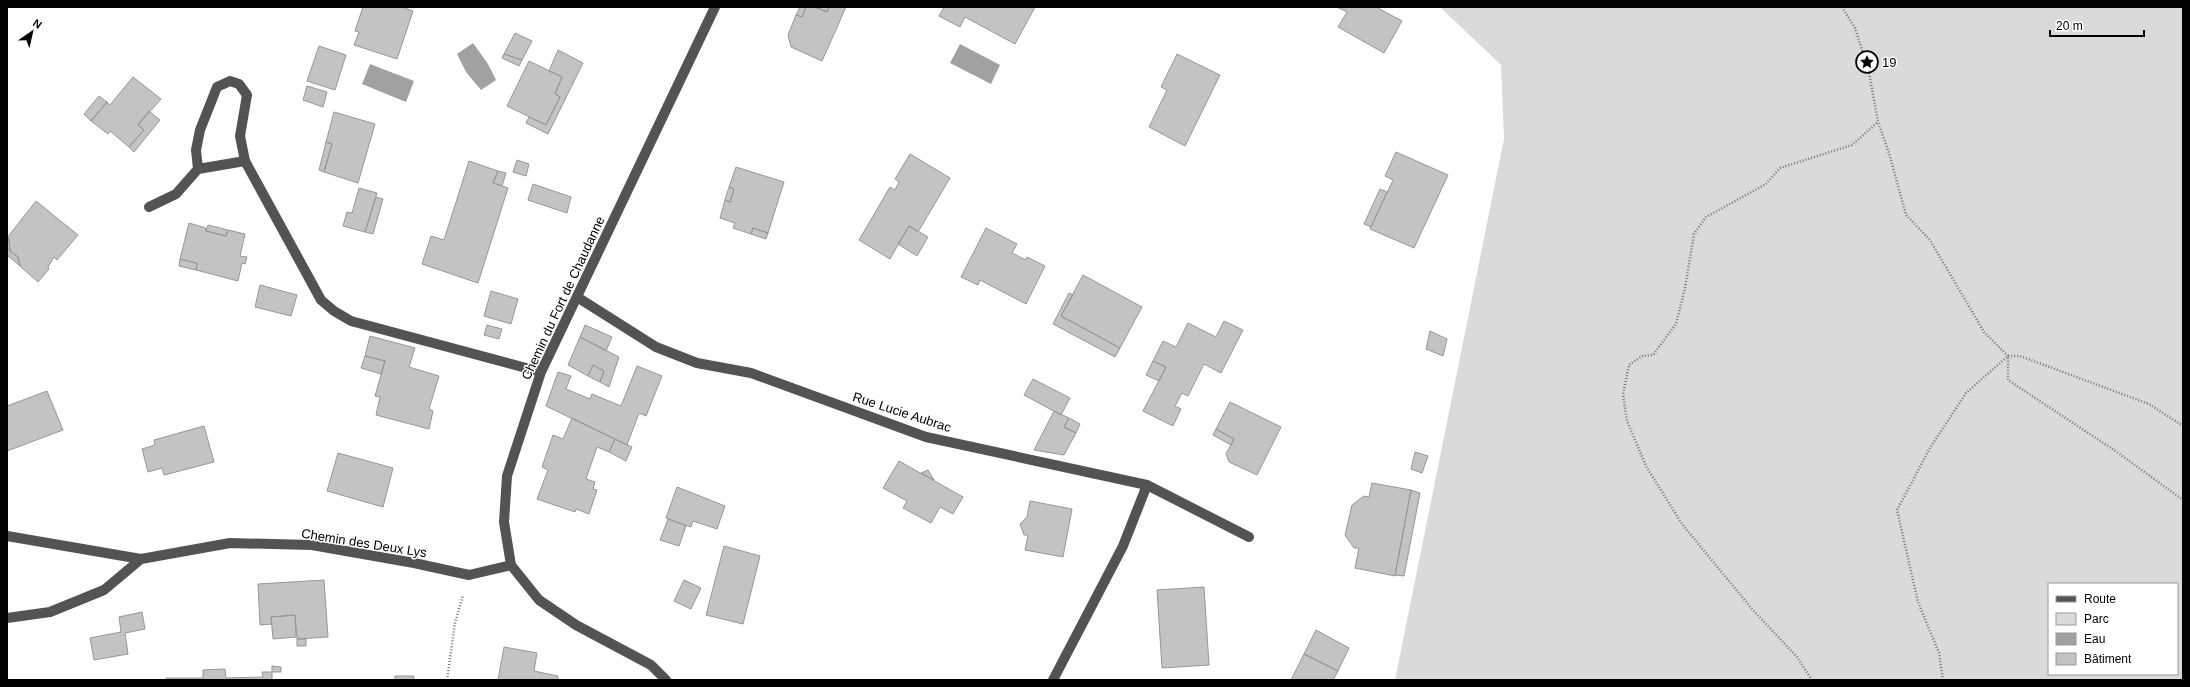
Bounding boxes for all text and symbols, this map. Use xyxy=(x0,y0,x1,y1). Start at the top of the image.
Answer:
north arrow xyxy=(12,12,52,52)
scale bar xyxy=(2050,12,2144,38)
text: N xyxy=(31,17,44,31)
text: 20 m xyxy=(2056,19,2083,33)
place icon: 19 xyxy=(1854,49,1880,75)
place label: 19 xyxy=(1882,55,1896,70)
street label: Chemin du Fort de Chaudanne xyxy=(518,214,608,382)
street label: Rue Lucie Aubrac xyxy=(851,389,954,435)
street label: Chemin des Deux Lys xyxy=(300,526,428,560)
legend xyxy=(2048,583,2178,675)
text: Route xyxy=(2084,592,2116,606)
text: Parc xyxy=(2084,612,2109,626)
text: Eau xyxy=(2084,632,2105,646)
text: Bâtiment xyxy=(2084,652,2132,666)

